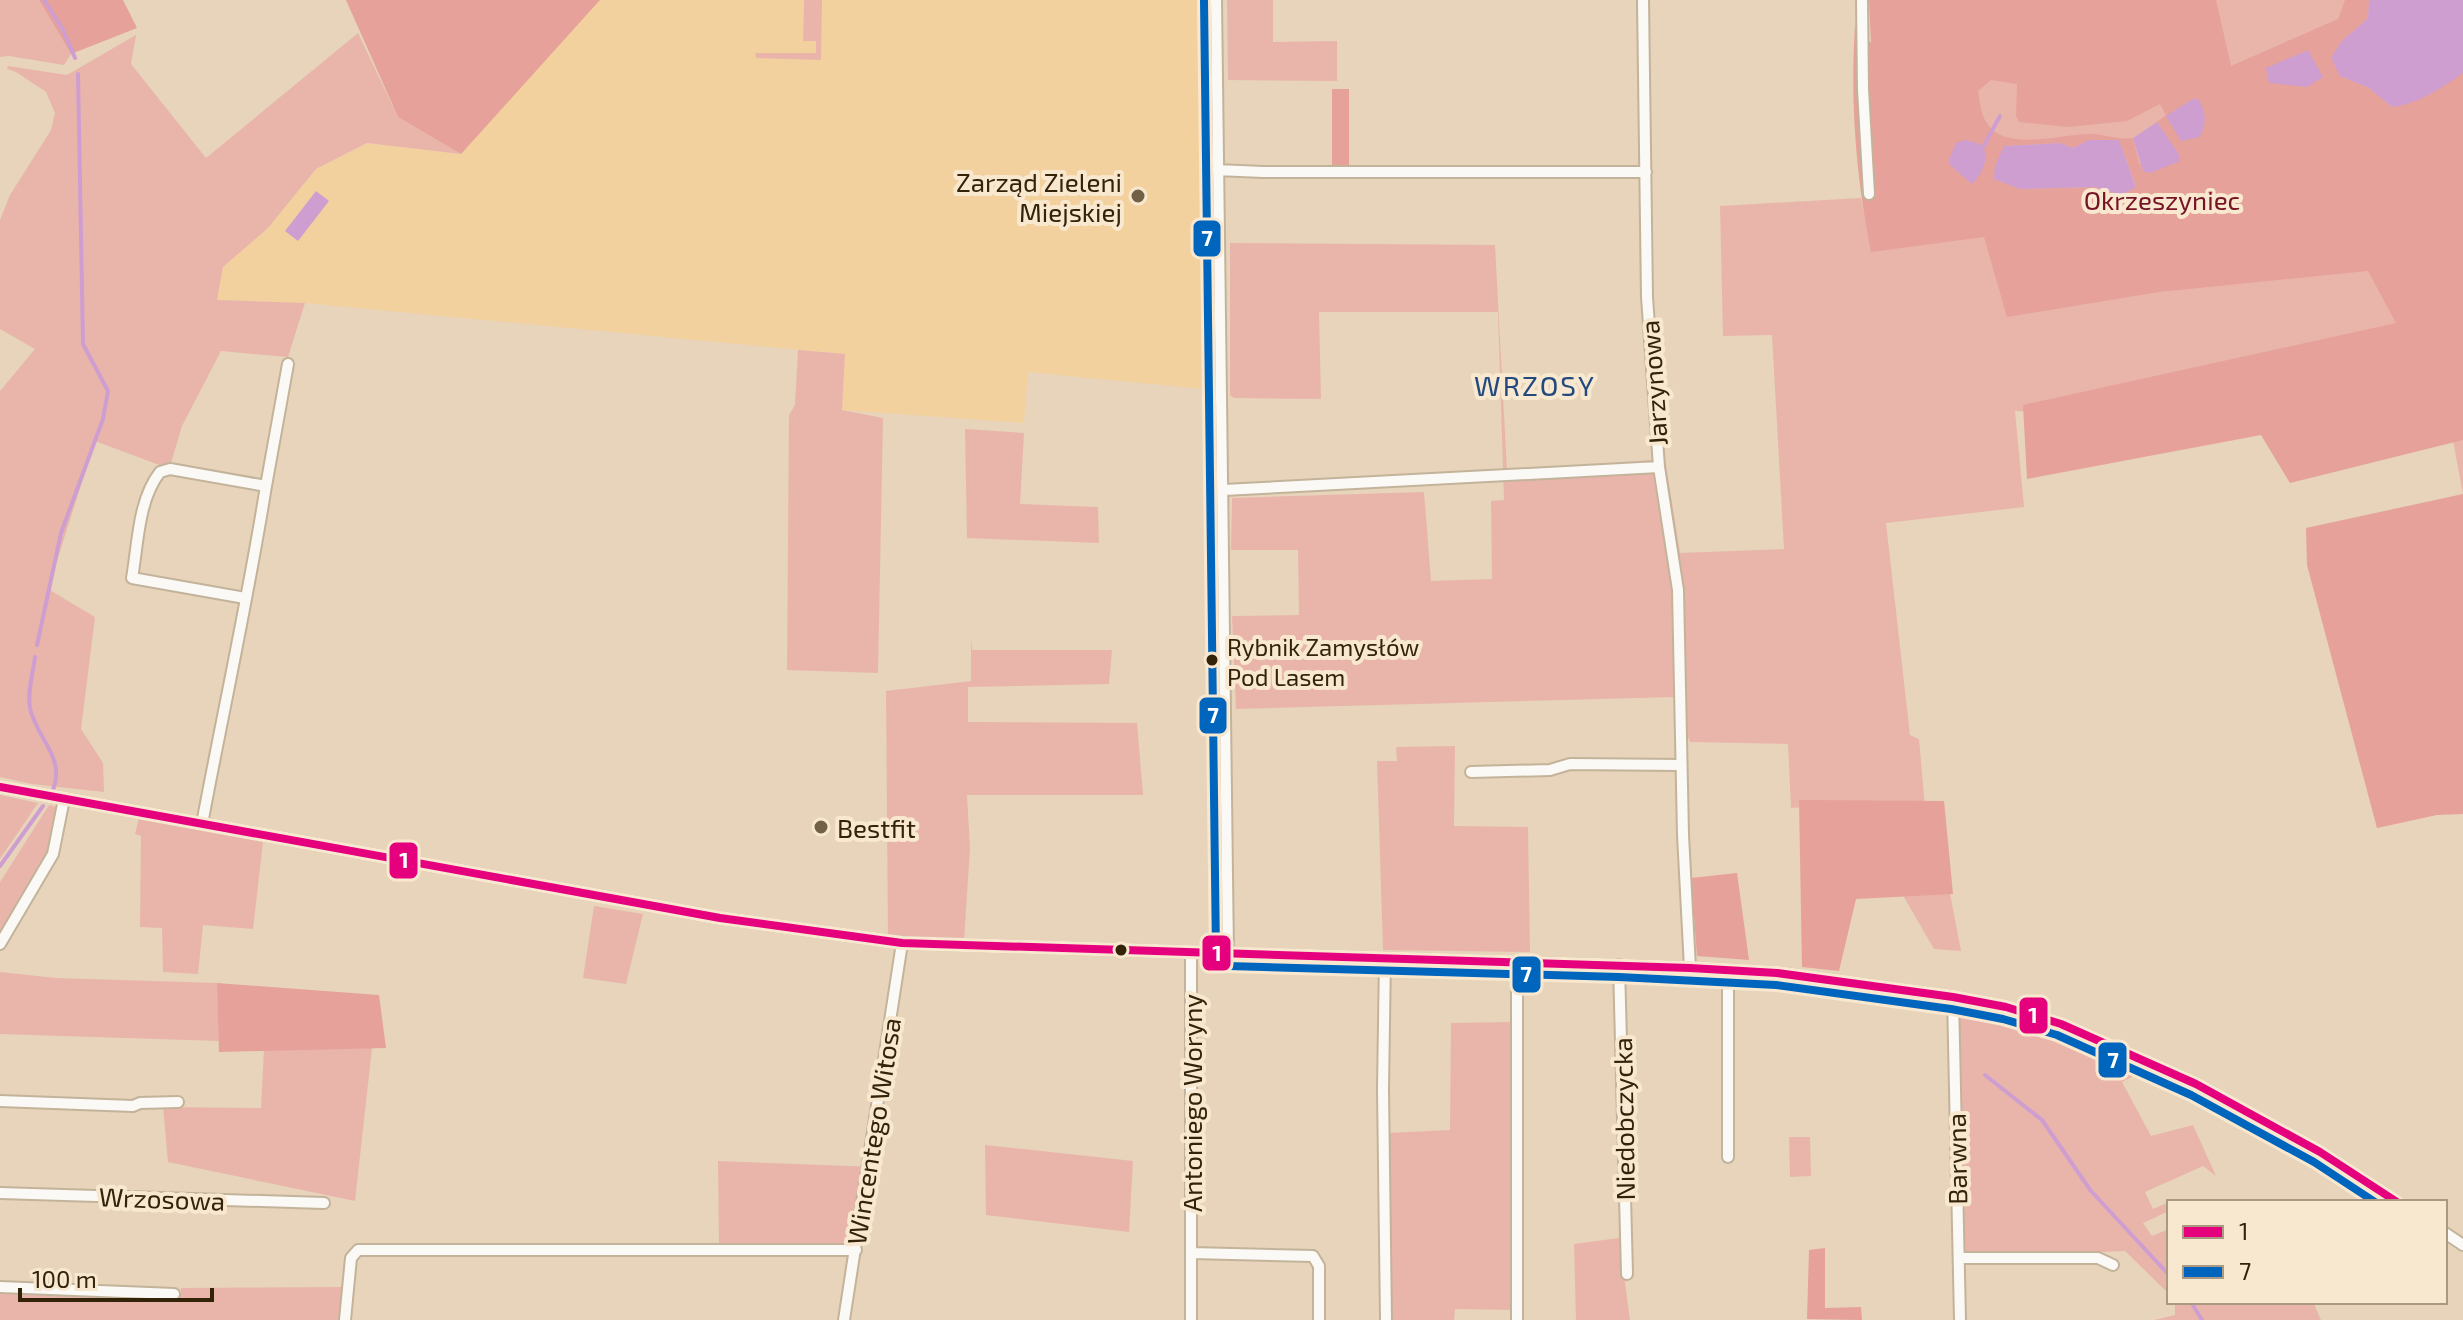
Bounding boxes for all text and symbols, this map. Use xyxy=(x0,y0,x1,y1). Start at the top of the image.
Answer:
place label: Zarząd Zieleni Miejskiej xyxy=(956,166,1122,227)
park label: Okrzeszyniec xyxy=(2084,184,2240,215)
marker: Zarząd Zieleni Miejskiej xyxy=(1129,187,1147,205)
line badge: 7 xyxy=(1192,219,1222,258)
text: 7 xyxy=(1201,224,1213,250)
street label: Jarzynowa xyxy=(1633,319,1673,447)
district label: WRZOSY xyxy=(1474,368,1596,402)
place label: Rybnik Zamysłów Pod Lasem xyxy=(1227,632,1420,691)
marker: Rybnik Zamysłów Pod Lasem xyxy=(1204,652,1220,668)
line badge: 7 xyxy=(1198,696,1228,735)
text: 7 xyxy=(1207,701,1219,727)
place label: Bestfit xyxy=(837,812,916,843)
marker: Bestfit xyxy=(812,818,830,836)
line badge: 1 xyxy=(388,841,419,880)
text: 1 xyxy=(399,846,409,872)
line badge: 1 xyxy=(1201,934,1232,972)
text: 1 xyxy=(1212,939,1222,965)
unlabelled marker xyxy=(1113,942,1129,958)
line badge: 7 xyxy=(1511,955,1542,994)
text: 7 xyxy=(1520,960,1532,986)
street label: Antoniego Woryny xyxy=(1176,994,1207,1212)
line badge: 1 xyxy=(2018,996,2049,1035)
text: 1 xyxy=(2028,1001,2038,1027)
street label: Wincentego Witosa xyxy=(840,1015,906,1247)
street label: Niedobczycka xyxy=(1606,1037,1640,1201)
line badge: 7 xyxy=(2097,1041,2128,1079)
text: 7 xyxy=(2107,1046,2119,1072)
street label: Barwna xyxy=(1940,1113,1972,1205)
street label: Wrzosowa xyxy=(98,1180,226,1216)
legend xyxy=(2167,1200,2447,1304)
text: 1 xyxy=(2239,1216,2249,1245)
scale bar xyxy=(20,1252,212,1302)
text: 7 xyxy=(2239,1256,2251,1285)
text: 100 m xyxy=(32,1264,97,1293)

